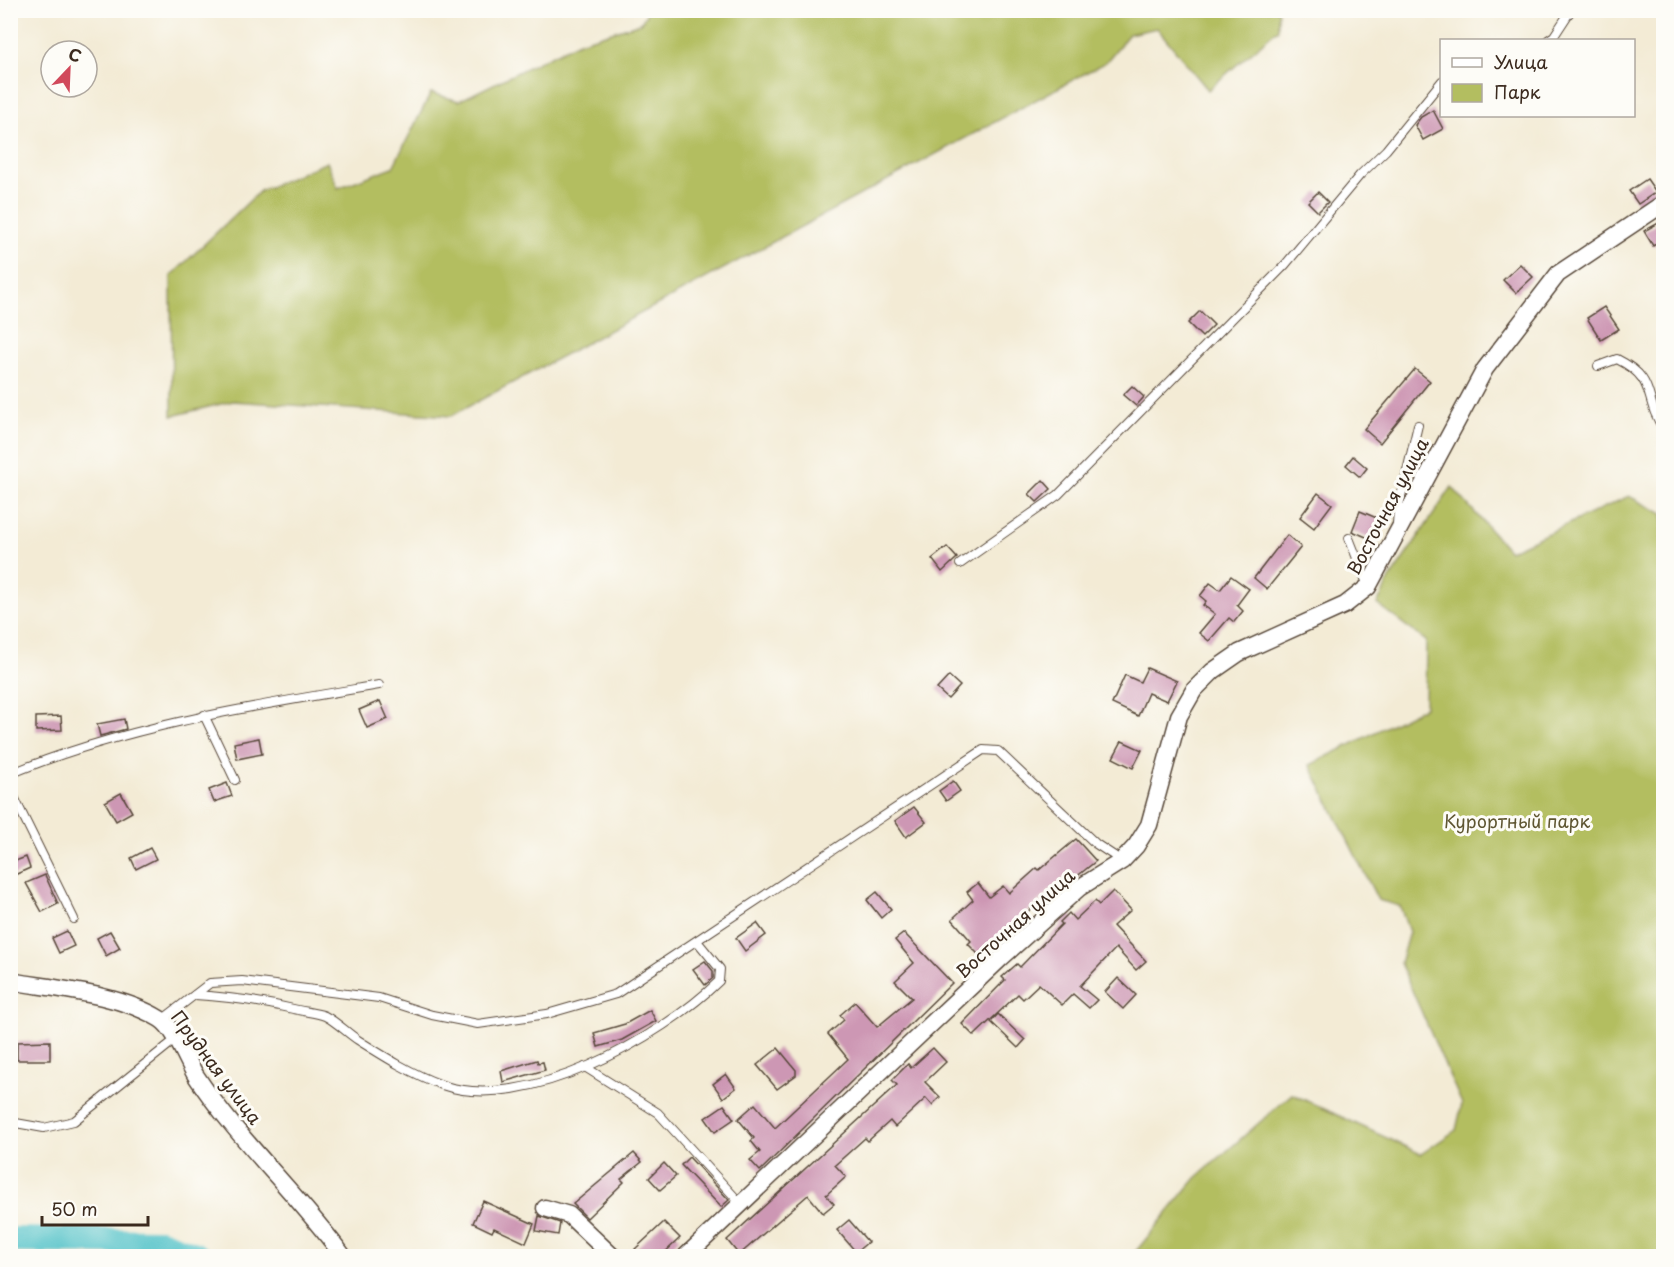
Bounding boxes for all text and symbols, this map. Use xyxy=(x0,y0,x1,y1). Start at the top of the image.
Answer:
north arrow xyxy=(39,39,99,99)
legend xyxy=(1440,39,1635,117)
text: С xyxy=(65,41,85,68)
text: Улица xyxy=(1494,48,1548,75)
text: Парк xyxy=(1494,78,1541,105)
street label: Восточная улица xyxy=(1339,432,1435,579)
park label: Курортный парк xyxy=(1444,807,1590,834)
street label: Восточная улица xyxy=(950,862,1081,984)
street label: Прудная улица xyxy=(165,1004,269,1130)
scale bar xyxy=(42,1189,148,1227)
text: 50 m xyxy=(51,1195,98,1222)

